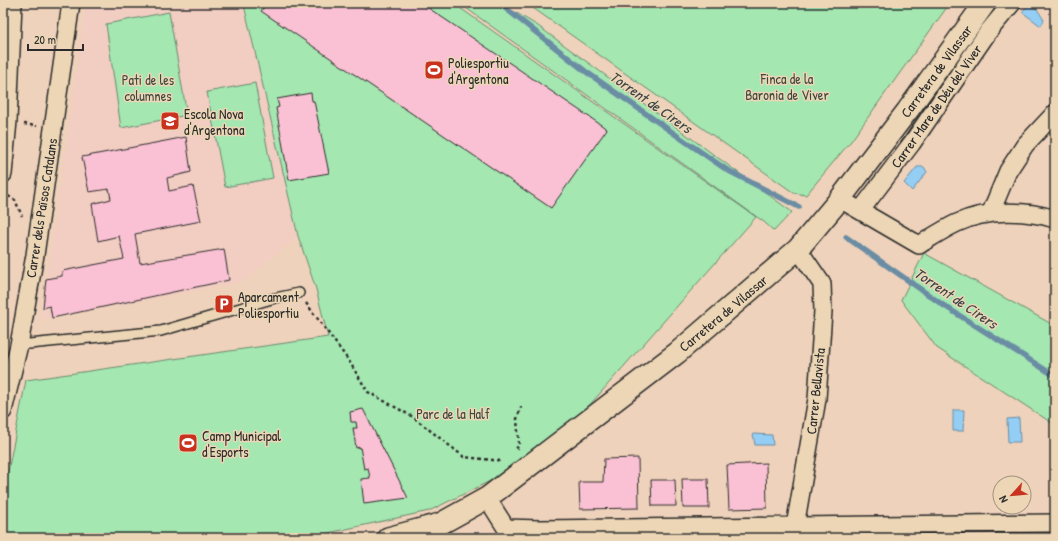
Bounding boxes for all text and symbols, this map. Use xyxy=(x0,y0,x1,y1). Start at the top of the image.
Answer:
street label: Carretera de Vilassar xyxy=(896,20,976,121)
scale bar xyxy=(28,26,83,52)
text: 20 m xyxy=(34,31,56,48)
street label: Carrer Mare de Déu del Viver xyxy=(886,40,986,172)
place label: Poliesportiu d'Argentona xyxy=(448,53,509,89)
sports icon: Poliesportiu d'Argentona xyxy=(423,59,445,81)
water label: Torrent de Cirers xyxy=(606,66,697,139)
park label: Finca de la Baronia de Viver xyxy=(745,69,829,104)
park label: Pati de les columnes xyxy=(122,70,174,105)
place label: Escola Nova d'Argentona xyxy=(184,104,245,140)
school or university icon: Escola Nova d'Argentona xyxy=(159,110,181,132)
street label: Carrer dels Països Catalans xyxy=(21,137,61,279)
water label: Torrent de Cirers xyxy=(910,262,1003,334)
street label: Carretera de Vilassar xyxy=(675,270,772,356)
place label: Aparcament Poliesportiu xyxy=(238,287,299,323)
parking icon: Aparcament Poliesportiu xyxy=(213,293,235,315)
street label: Carrer Bellavista xyxy=(801,346,829,435)
park label: Parc de la Half xyxy=(416,404,490,423)
place label: Camp Municipal d'Esports xyxy=(202,426,281,462)
sports icon: Camp Municipal d'Esports xyxy=(177,432,199,454)
north arrow xyxy=(992,475,1032,515)
text: N xyxy=(995,494,1011,505)

